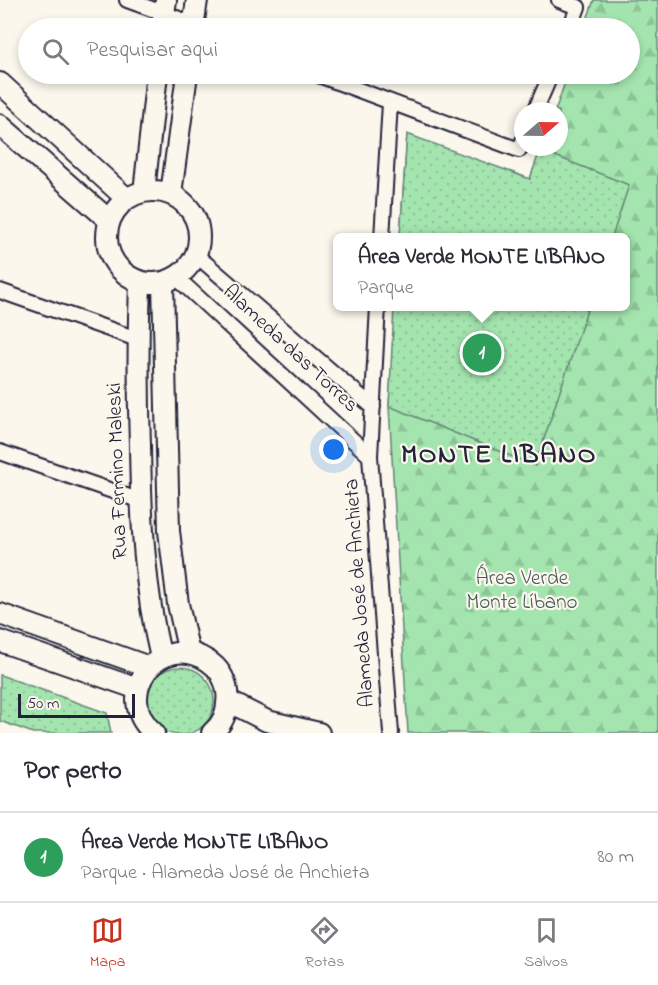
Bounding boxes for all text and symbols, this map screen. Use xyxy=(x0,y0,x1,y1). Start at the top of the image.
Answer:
search box xyxy=(18,18,640,84)
icon: search xyxy=(39,35,72,68)
text: Pesquisar aqui xyxy=(87,35,218,67)
north arrow xyxy=(514,102,568,156)
popup xyxy=(333,233,630,311)
text: Área Verde MONTE LIBANO xyxy=(358,242,605,274)
text: Parque xyxy=(358,274,414,303)
street label: Alameda das Torres xyxy=(215,278,365,420)
pin: 1 xyxy=(462,330,502,376)
street label: Rua Fermino Maleski xyxy=(100,382,136,560)
your location xyxy=(319,435,348,464)
district label: MONTE LIBANO xyxy=(401,436,597,475)
street label: Alameda José de Anchieta xyxy=(337,478,383,708)
park label: Área Verde Monte Líbano xyxy=(467,563,578,618)
scale bar xyxy=(18,691,135,718)
text: 50 m xyxy=(27,692,59,716)
text: Por perto xyxy=(24,753,122,791)
text: Área Verde MONTE LIBANO xyxy=(81,827,328,859)
text: 1 xyxy=(40,843,47,872)
text: 80 m xyxy=(597,843,634,872)
text: Parque · Alameda José de Anchieta xyxy=(81,859,369,888)
tab: Mapa xyxy=(90,914,125,974)
tab: Rotas xyxy=(305,914,344,974)
tab: Salvos xyxy=(524,914,568,974)

